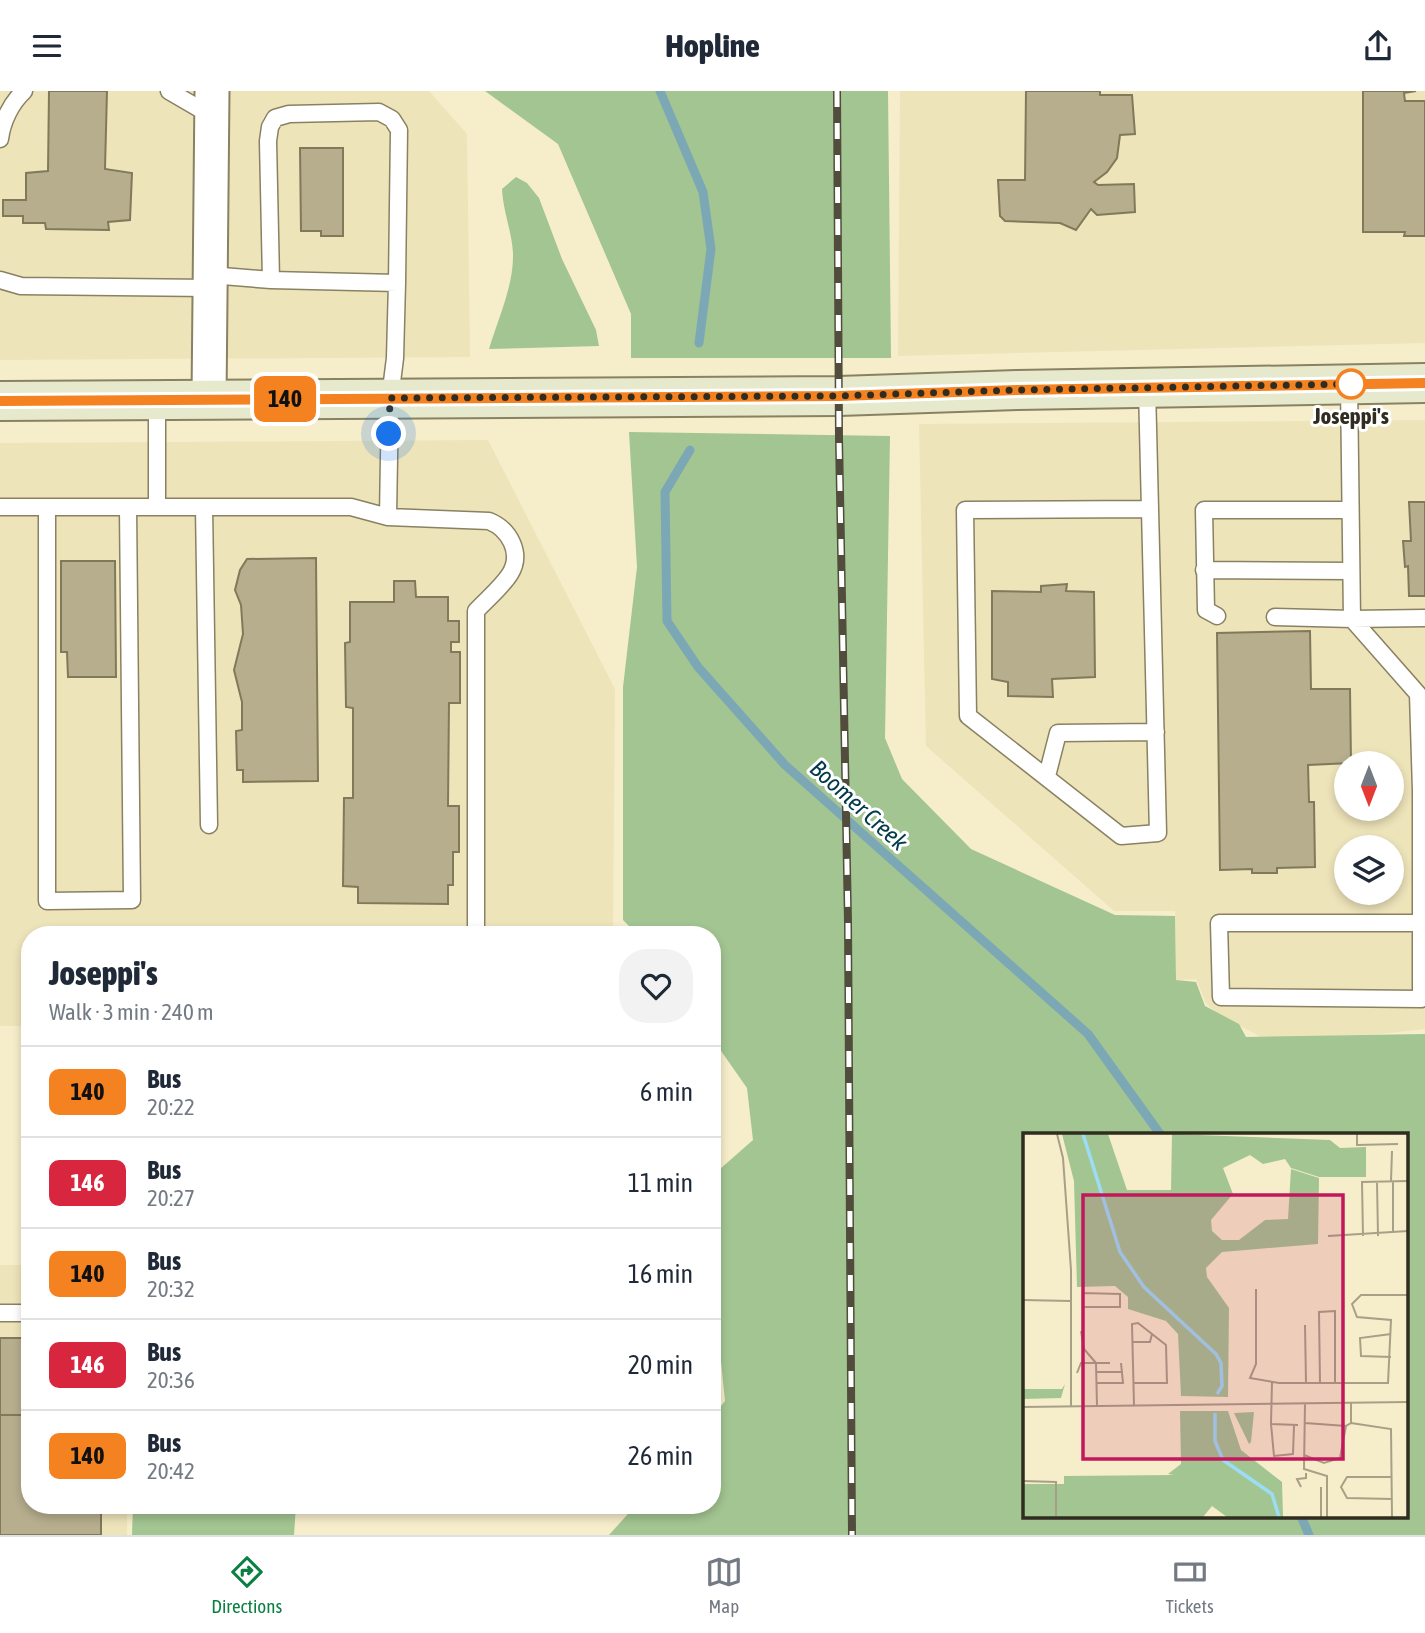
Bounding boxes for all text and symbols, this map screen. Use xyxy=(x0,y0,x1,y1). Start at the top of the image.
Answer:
icon: menu xyxy=(28,27,66,65)
text: Hopline xyxy=(665,27,760,64)
icon: share xyxy=(1359,27,1397,65)
marker: Joseppi's xyxy=(1336,369,1366,399)
line badge: 140 xyxy=(245,376,325,422)
text: 140 xyxy=(268,385,302,412)
place label: Joseppi's xyxy=(1312,403,1389,429)
your location xyxy=(371,416,406,451)
north arrow xyxy=(1334,751,1404,821)
map controls xyxy=(1334,751,1404,905)
water label: Boomer Creek xyxy=(805,754,914,856)
button: layers xyxy=(1334,835,1404,905)
button: heart xyxy=(619,949,693,1023)
text: Joseppi's xyxy=(49,954,158,992)
text: Walk · 3 min · 240 m xyxy=(49,999,213,1025)
text: Bus xyxy=(147,1064,181,1094)
text: 6 min xyxy=(640,1077,693,1107)
text: 140 xyxy=(71,1078,104,1105)
text: 20:22 xyxy=(147,1094,195,1120)
inset map xyxy=(1023,1133,1408,1517)
text: Bus xyxy=(147,1155,181,1185)
text: 11 min xyxy=(628,1168,693,1198)
text: 146 xyxy=(71,1169,104,1196)
text: 20:27 xyxy=(147,1185,195,1211)
text: Bus xyxy=(147,1246,181,1276)
text: 16 min xyxy=(628,1259,693,1289)
text: 140 xyxy=(71,1260,104,1287)
text: 20:32 xyxy=(147,1276,195,1302)
text: Bus xyxy=(147,1337,181,1367)
text: 20 min xyxy=(628,1350,693,1380)
text: 146 xyxy=(71,1351,104,1378)
text: 20:36 xyxy=(147,1367,195,1393)
text: Bus xyxy=(147,1428,181,1458)
text: 26 min xyxy=(628,1441,693,1471)
text: 140 xyxy=(71,1442,104,1469)
text: 20:42 xyxy=(147,1458,195,1484)
tab: Directions xyxy=(211,1553,282,1617)
tab: Map xyxy=(705,1553,743,1617)
tab: Tickets xyxy=(1166,1553,1214,1617)

